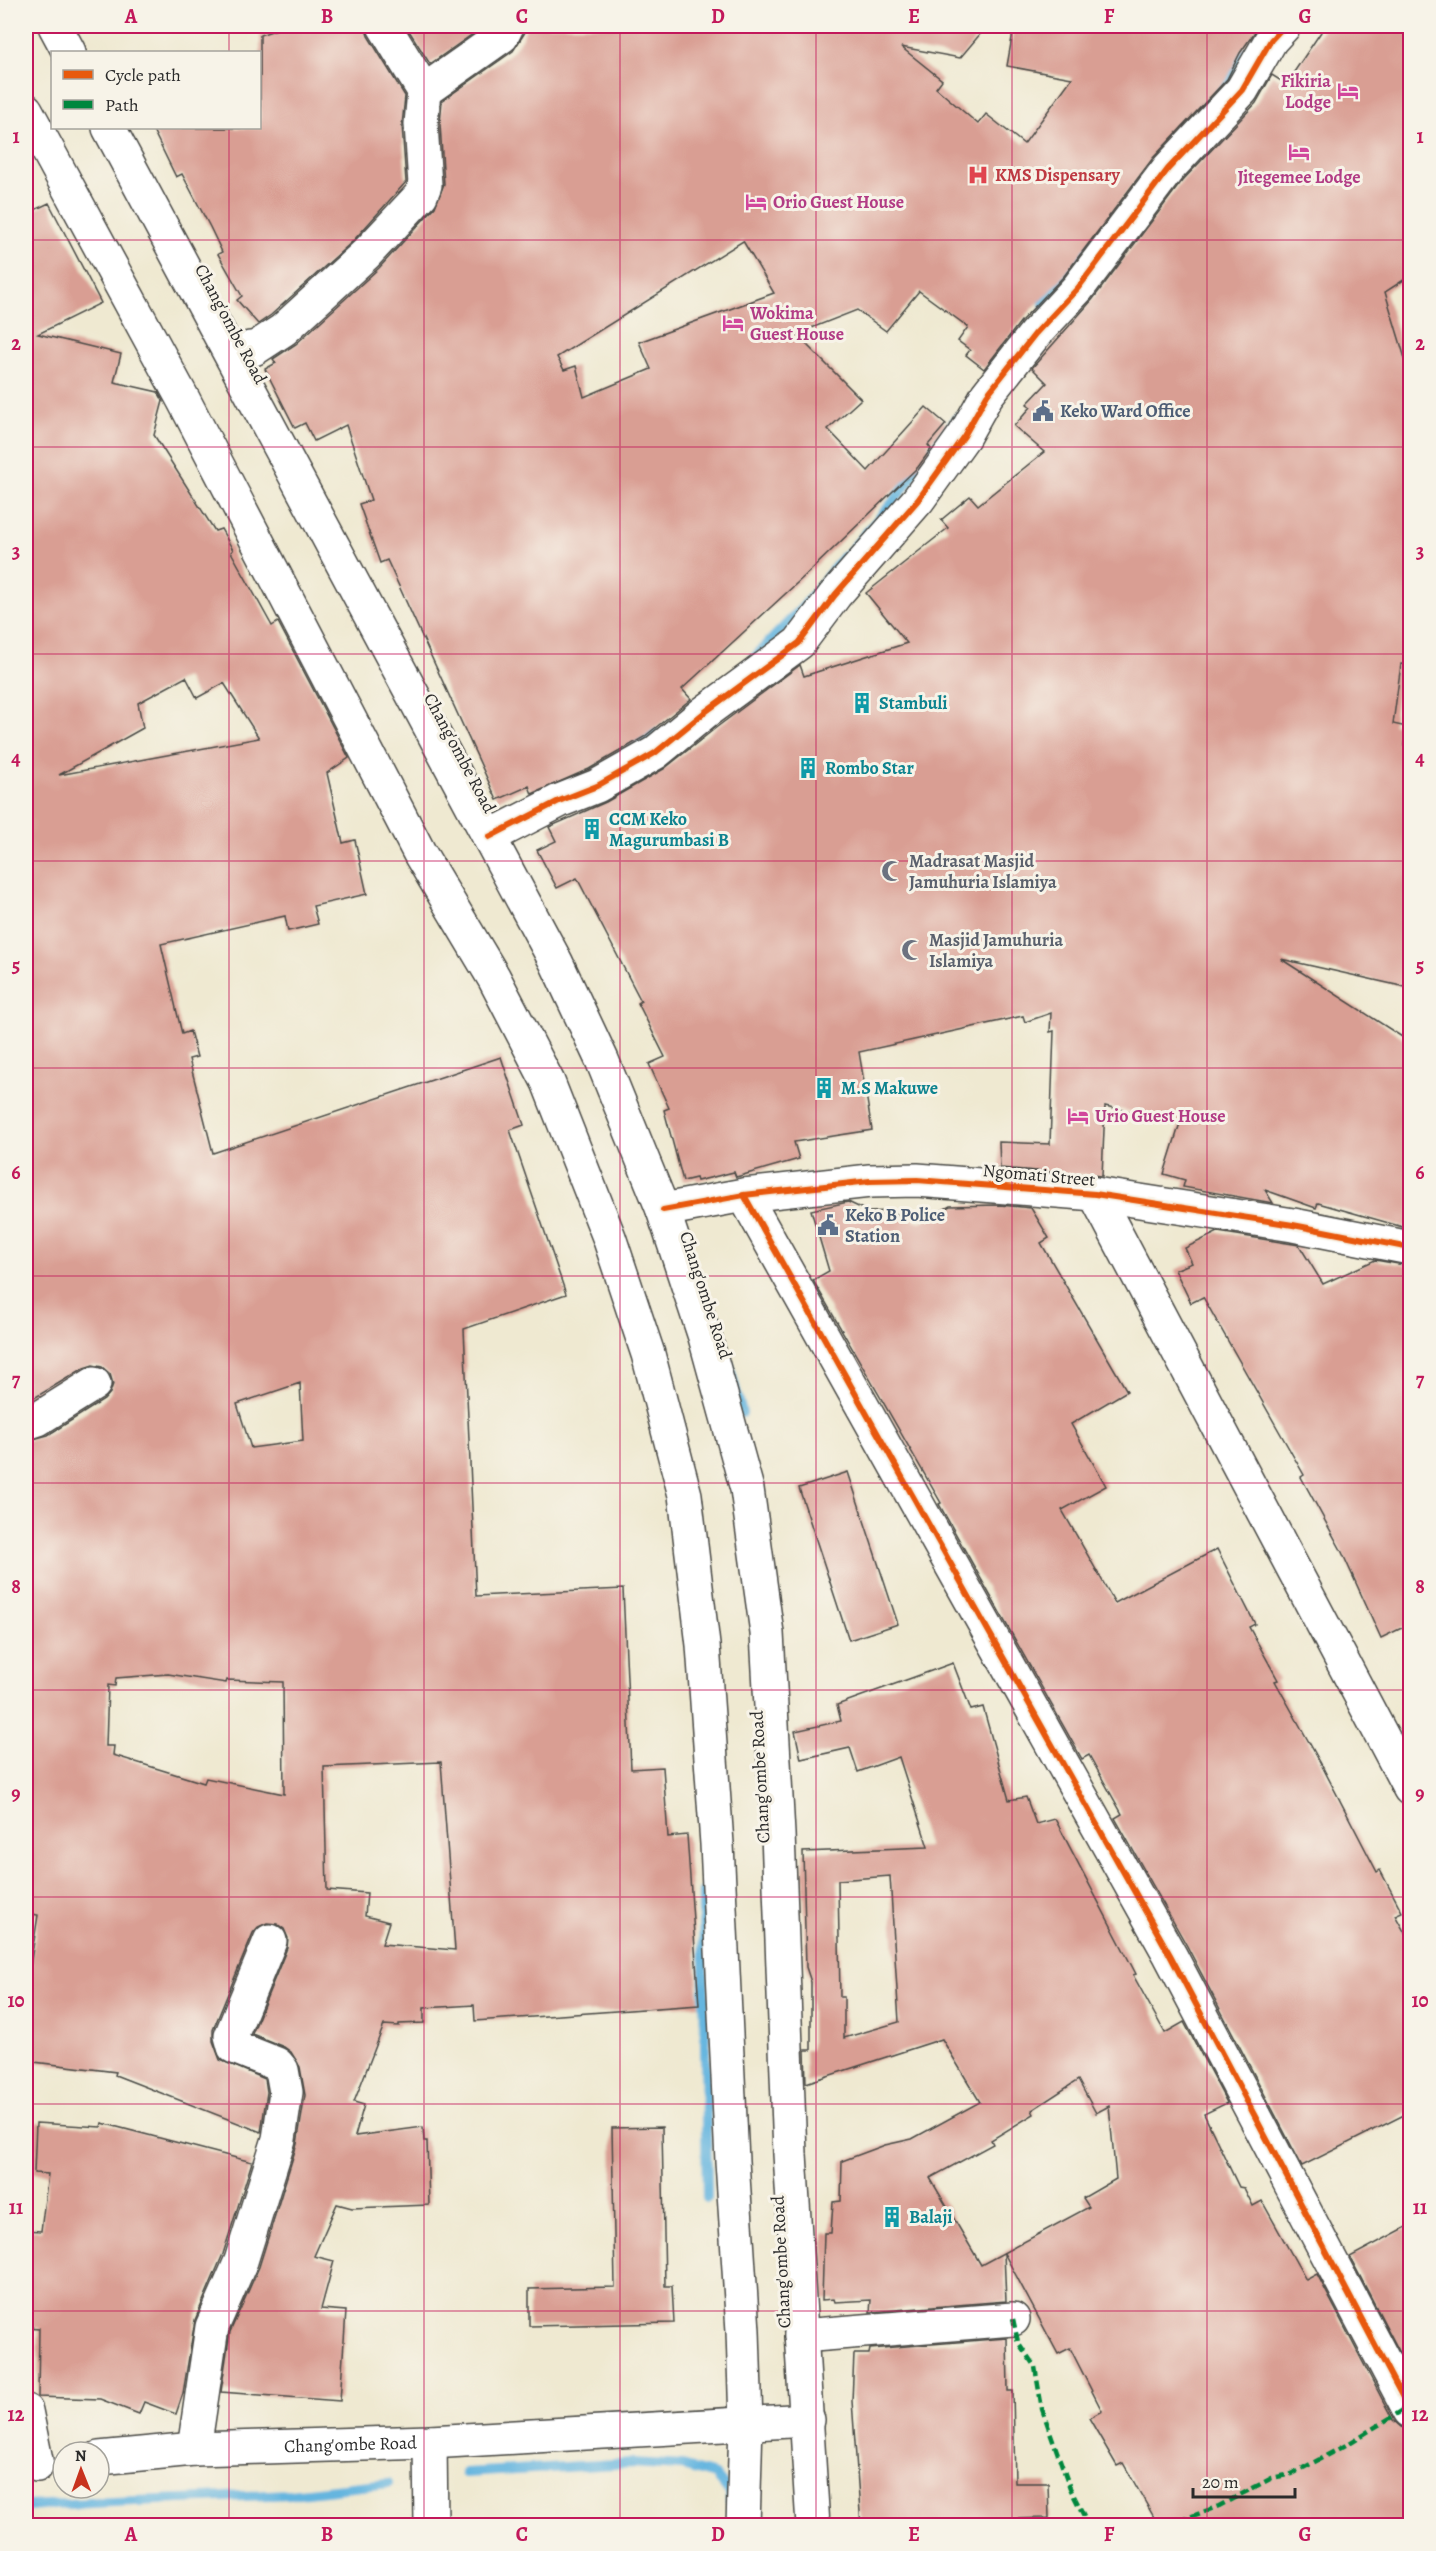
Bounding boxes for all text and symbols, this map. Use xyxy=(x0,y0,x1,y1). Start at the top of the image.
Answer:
text: A xyxy=(124,3,138,30)
text: B xyxy=(321,3,333,30)
text: C xyxy=(516,3,528,30)
text: D xyxy=(711,3,725,30)
text: E xyxy=(908,3,920,30)
text: F xyxy=(1104,3,1115,30)
text: G xyxy=(1298,3,1312,30)
legend xyxy=(51,51,261,129)
text: Cycle path xyxy=(105,63,181,87)
place label: Fikiria Lodge xyxy=(1281,69,1331,114)
hotel icon: Fikiria Lodge xyxy=(1336,79,1360,103)
text: Path xyxy=(105,93,139,117)
text: 1 xyxy=(12,123,20,150)
text: 1 xyxy=(1416,123,1424,150)
hotel icon: Jitegemee Lodge xyxy=(1287,140,1311,164)
hospital icon: KMS Dispensary xyxy=(966,163,990,187)
place label: KMS Dispensary xyxy=(995,163,1121,187)
place label: Jitegemee Lodge xyxy=(1237,165,1361,189)
hotel icon: Orio Guest House xyxy=(744,190,768,214)
place label: Orio Guest House xyxy=(773,190,904,214)
street label: Chang'ombe Road xyxy=(189,260,273,388)
place label: Wokima Guest House xyxy=(749,301,844,346)
hotel icon: Wokima Guest House xyxy=(721,311,745,335)
text: 2 xyxy=(11,330,21,357)
text: 2 xyxy=(1415,330,1425,357)
public building icon: Keko Ward Office xyxy=(1031,399,1055,423)
place label: Keko Ward Office xyxy=(1060,399,1191,423)
text: 3 xyxy=(12,538,20,565)
text: 3 xyxy=(1416,538,1424,565)
street label: Chang'ombe Road xyxy=(418,689,502,817)
building icon: Stambuli xyxy=(850,691,874,715)
place label: Stambuli xyxy=(879,691,948,715)
text: 4 xyxy=(11,745,21,772)
text: 4 xyxy=(1415,745,1425,772)
building icon: Rombo Star xyxy=(796,756,820,780)
place label: Rombo Star xyxy=(825,756,914,780)
place label: CCM Keko Magurumbasi B xyxy=(609,807,729,852)
building icon: CCM Keko Magurumbasi B xyxy=(580,817,604,841)
place label: Madrasat Masjid Jamuhuria Islamiya xyxy=(909,849,1057,894)
mosque icon: Madrasat Masjid Jamuhuria Islamiya xyxy=(880,859,904,883)
place label: Masjid Jamuhuria Islamiya xyxy=(929,928,1063,973)
mosque icon: Masjid Jamuhuria Islamiya xyxy=(900,938,924,962)
text: 5 xyxy=(12,952,20,979)
text: 5 xyxy=(1416,952,1424,979)
building icon: M.S Makuwe xyxy=(812,1076,836,1100)
place label: M.S Makuwe xyxy=(841,1076,938,1100)
hotel icon: Urio Guest House xyxy=(1066,1104,1090,1128)
place label: Urio Guest House xyxy=(1095,1104,1226,1128)
street label: Ngomati Street xyxy=(982,1158,1096,1192)
text: 6 xyxy=(11,1159,21,1186)
text: 6 xyxy=(1415,1159,1425,1186)
place label: Keko B Police Station xyxy=(845,1203,945,1248)
public building icon: Keko B Police Station xyxy=(816,1213,840,1237)
street label: Chang'ombe Road xyxy=(674,1228,738,1362)
text: 7 xyxy=(12,1366,21,1393)
text: 7 xyxy=(1416,1366,1425,1393)
text: 8 xyxy=(11,1573,21,1600)
text: 8 xyxy=(1415,1573,1425,1600)
street label: Chang'ombe Road xyxy=(745,1710,775,1844)
text: 9 xyxy=(11,1780,21,1807)
text: 9 xyxy=(1415,1780,1425,1807)
text: 10 xyxy=(7,1987,25,2014)
text: 10 xyxy=(1411,1987,1429,2014)
text: 11 xyxy=(9,2194,23,2221)
text: 11 xyxy=(1413,2194,1427,2221)
street label: Chang'ombe Road xyxy=(766,2195,796,2329)
building icon: Balaji xyxy=(880,2205,904,2229)
place label: Balaji xyxy=(909,2205,953,2229)
text: 12 xyxy=(8,2401,25,2428)
text: 12 xyxy=(1412,2401,1429,2428)
street label: Chang'ombe Road xyxy=(284,2430,418,2458)
north arrow xyxy=(51,2440,111,2500)
text: N xyxy=(75,2445,87,2467)
scale bar xyxy=(1193,2461,1295,2499)
text: 20 m xyxy=(1202,2470,1239,2494)
text: A xyxy=(124,2521,138,2548)
text: B xyxy=(321,2521,333,2548)
text: C xyxy=(516,2521,528,2548)
text: D xyxy=(711,2521,725,2548)
text: E xyxy=(908,2521,920,2548)
text: F xyxy=(1104,2521,1115,2548)
text: G xyxy=(1298,2521,1312,2548)

